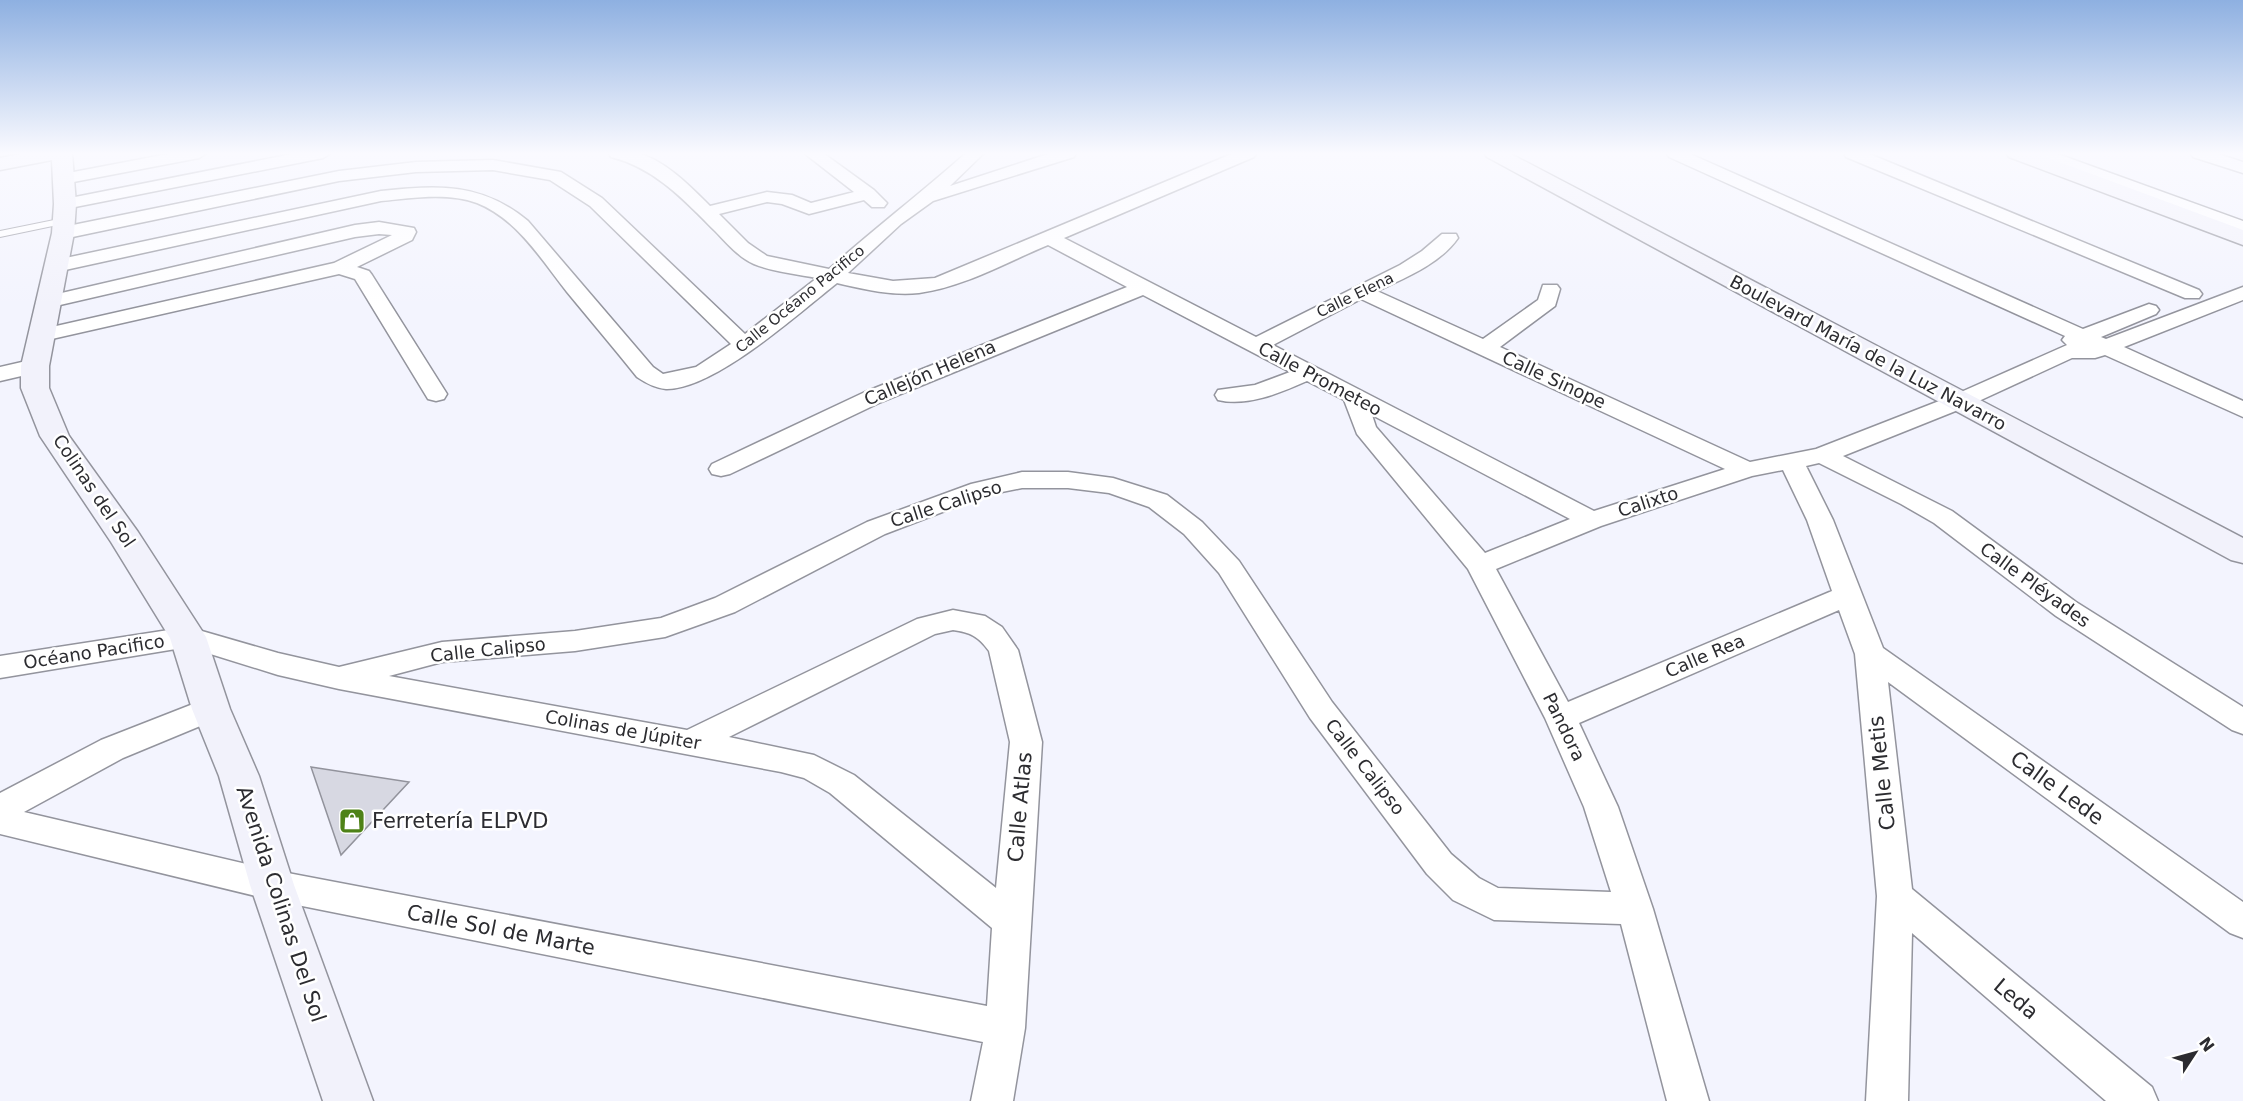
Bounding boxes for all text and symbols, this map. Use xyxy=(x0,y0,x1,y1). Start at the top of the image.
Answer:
street label: Calle Océano Pacifico xyxy=(732,241,868,357)
street label: Calle Elena xyxy=(1313,269,1397,321)
street label: Boulevard María de la Luz Navarro xyxy=(1726,271,2010,435)
street label: Callejón Helena xyxy=(861,335,999,410)
street label: Calle Prometeo xyxy=(1255,337,1386,420)
street label: Calle Sinope xyxy=(1499,346,1609,413)
street label: Colinas del Sol xyxy=(49,430,140,551)
street label: Calle Calipso xyxy=(888,476,1004,531)
street label: Calixto xyxy=(1615,482,1681,521)
street label: Calle Pléyades xyxy=(1976,538,2094,632)
street label: Calle Rea xyxy=(1662,629,1748,682)
street label: Océano Pacifico xyxy=(22,630,166,673)
street label: Calle Calipso xyxy=(429,633,547,666)
street label: Pandora xyxy=(1539,689,1590,764)
street label: Colinas de Júpiter xyxy=(543,705,703,754)
street label: Calle Calipso xyxy=(1321,715,1409,819)
street label: Calle Metis xyxy=(1864,715,1900,831)
street label: Calle Lede xyxy=(2006,746,2108,830)
street label: Calle Atlas xyxy=(1003,751,1037,863)
street label: Avenida Colinas Del Sol xyxy=(231,783,331,1025)
shop icon: Ferretería ELPVD xyxy=(337,806,367,836)
place label: Ferretería ELPVD xyxy=(372,809,549,833)
street label: Calle Sol de Marte xyxy=(405,900,597,960)
street label: Leda xyxy=(1989,974,2043,1024)
north arrow xyxy=(2165,1023,2225,1083)
text: N xyxy=(2195,1033,2218,1055)

